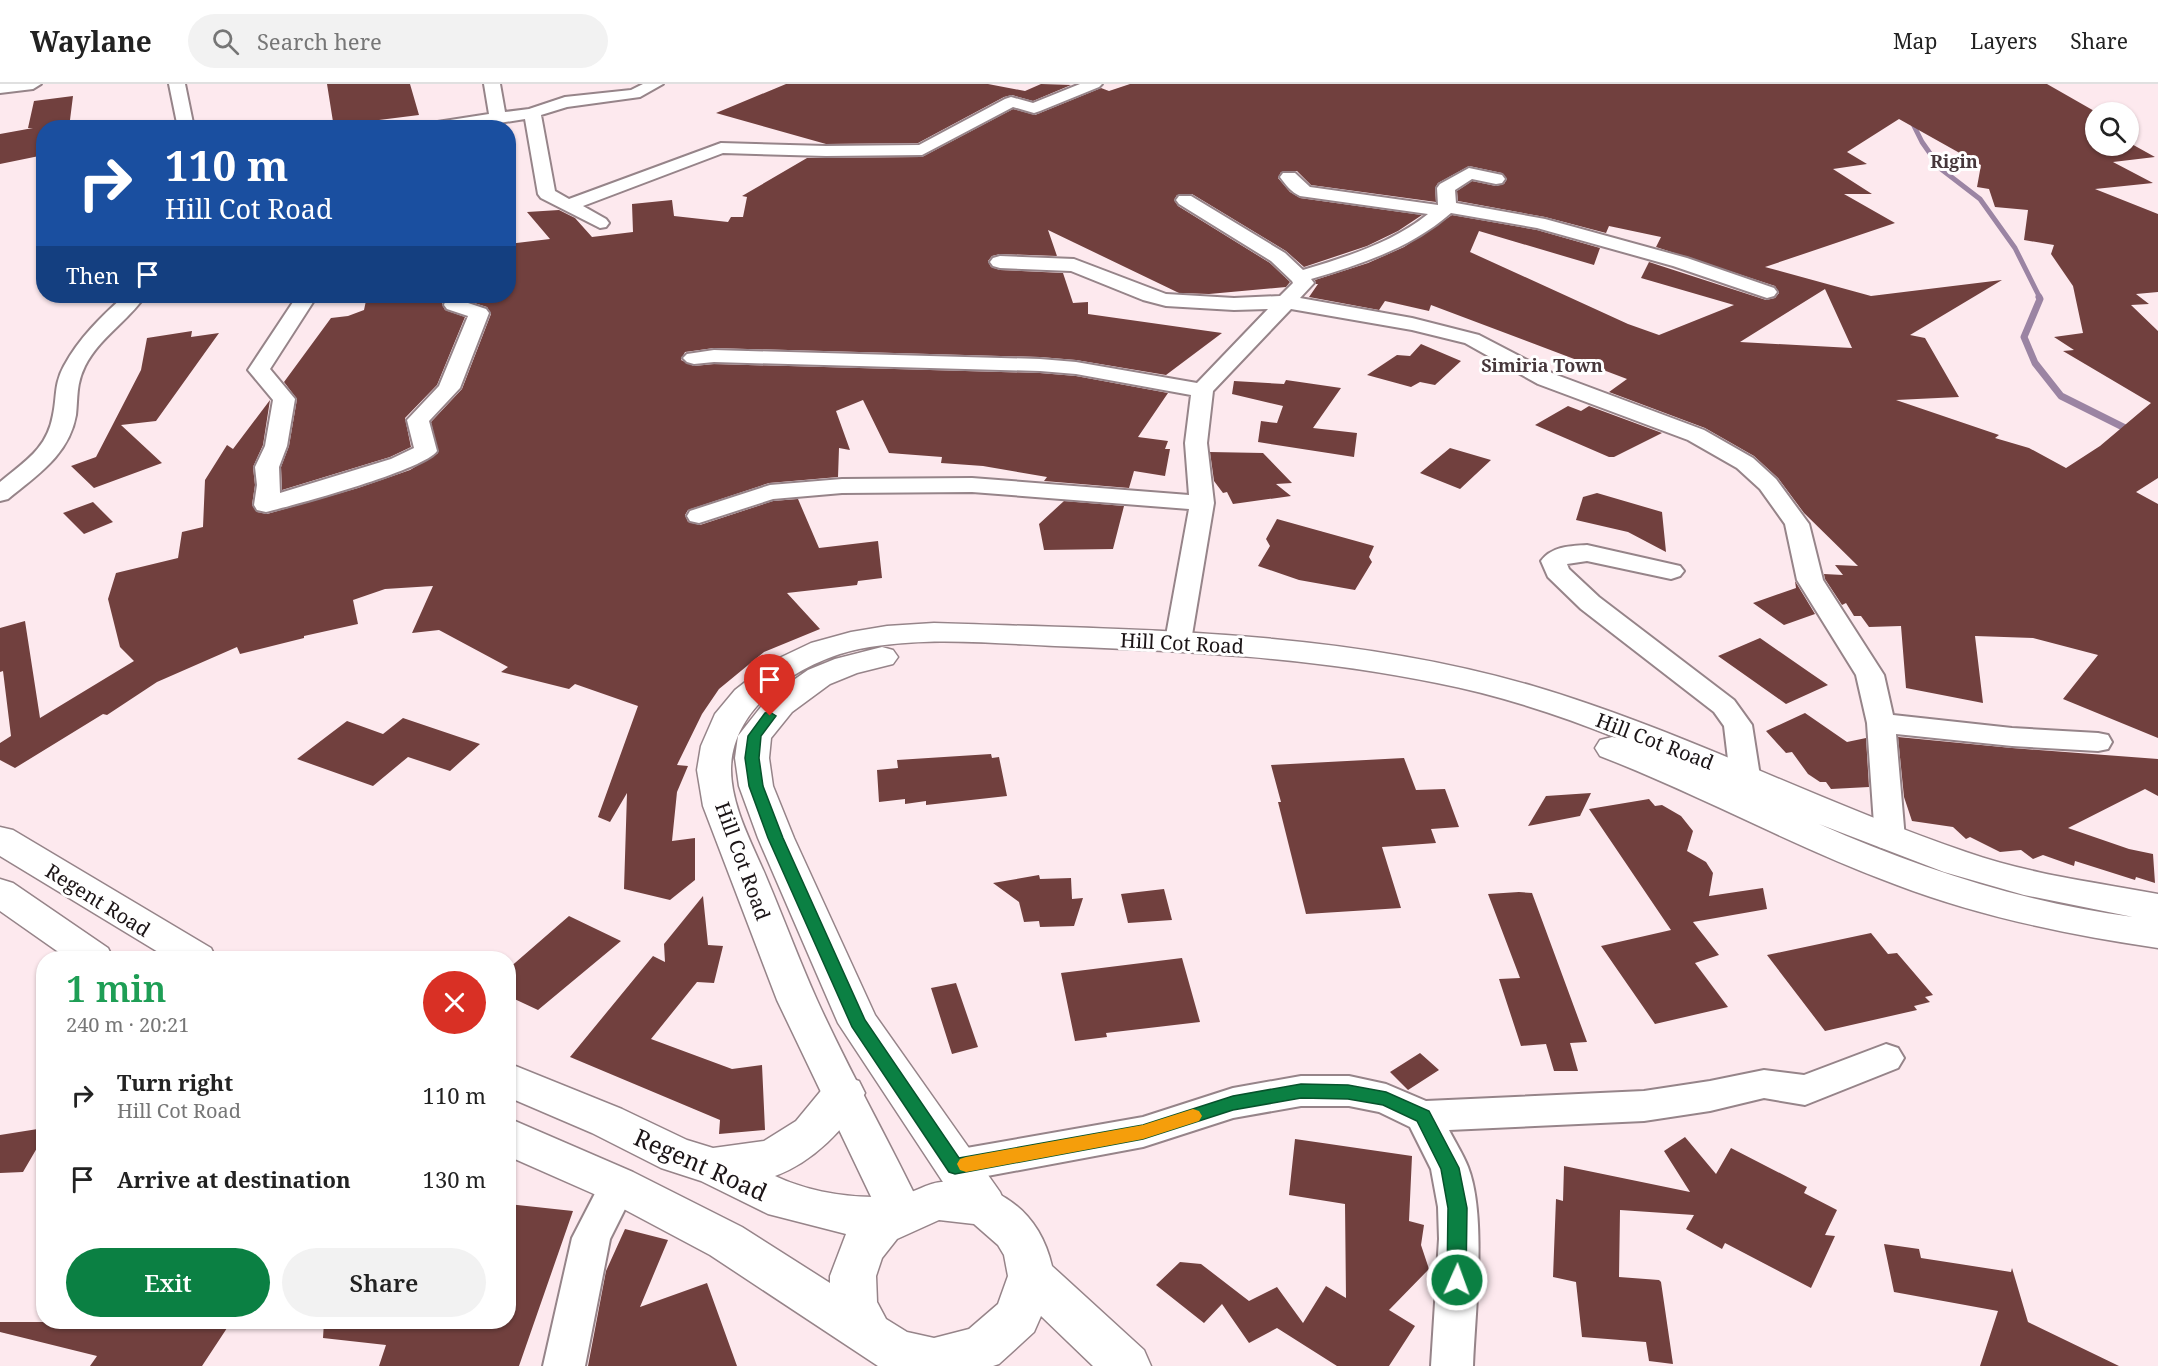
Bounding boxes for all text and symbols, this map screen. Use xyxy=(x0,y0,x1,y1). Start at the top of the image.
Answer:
search box xyxy=(188,14,608,68)
text: Waylane xyxy=(30,22,152,60)
icon: search xyxy=(209,25,242,58)
text: Search here xyxy=(257,26,382,56)
text: Map xyxy=(1893,27,1937,55)
text: Layers xyxy=(1970,27,2037,55)
text: Share xyxy=(2070,27,2128,55)
map controls xyxy=(2085,102,2139,156)
button: search xyxy=(2085,102,2139,156)
text: 110 m xyxy=(165,136,289,193)
icon: right xyxy=(66,144,144,222)
district label: Rigin xyxy=(1930,149,1978,173)
text: Hill Cot Road xyxy=(165,190,333,227)
icon: arrive xyxy=(131,258,164,291)
text: Then xyxy=(66,260,119,290)
district label: Simiria Town xyxy=(1481,353,1603,377)
street label: Hill Cot Road xyxy=(1119,626,1245,660)
pin xyxy=(744,654,795,716)
icon: arrive xyxy=(753,663,786,696)
street label: Hill Cot Road xyxy=(1592,706,1718,776)
street label: Hill Cot Road xyxy=(709,798,777,924)
street label: Regent Road xyxy=(41,857,155,943)
text: 1 min xyxy=(66,964,167,1013)
button: close xyxy=(423,971,486,1034)
text: 240 m · 20:21 xyxy=(66,1011,189,1038)
text: Turn right xyxy=(117,1067,233,1097)
icon: right xyxy=(66,1079,99,1112)
text: 110 m xyxy=(423,1080,486,1110)
text: Hill Cot Road xyxy=(117,1097,241,1124)
street label: Regent Road xyxy=(629,1120,773,1208)
icon: arrive xyxy=(66,1163,99,1196)
text: Arrive at destination xyxy=(117,1164,351,1194)
text: 130 m xyxy=(423,1164,486,1194)
button: Exit xyxy=(66,1248,270,1317)
button: Share xyxy=(282,1248,486,1317)
position arrow xyxy=(1425,1248,1489,1312)

